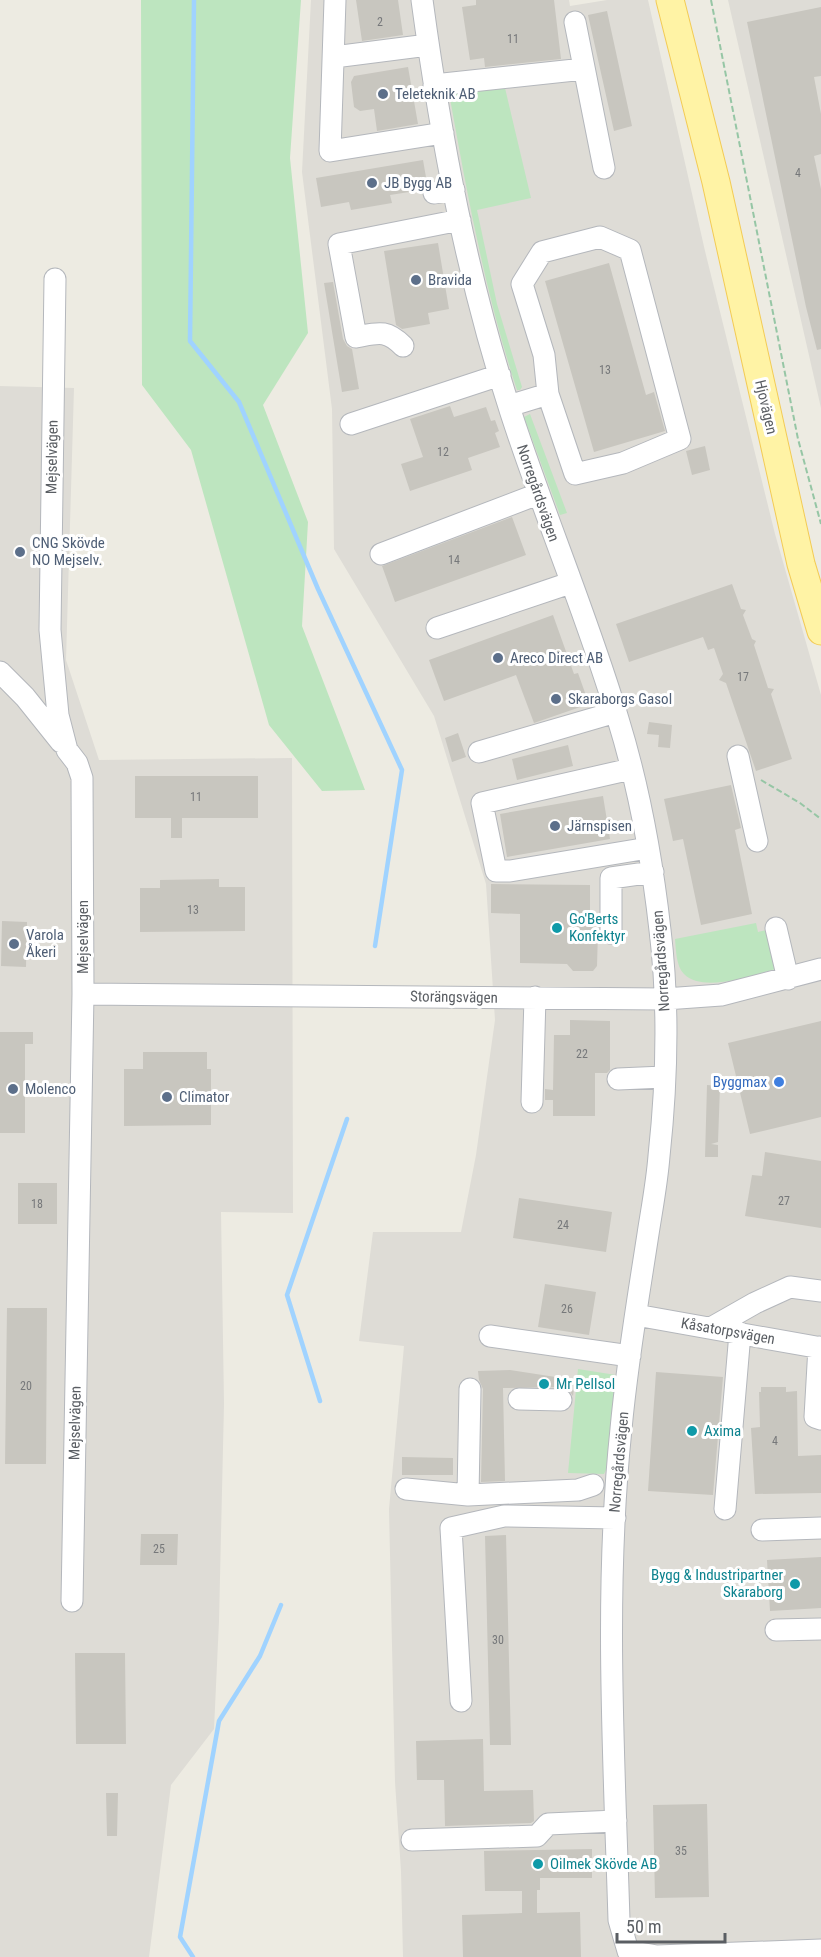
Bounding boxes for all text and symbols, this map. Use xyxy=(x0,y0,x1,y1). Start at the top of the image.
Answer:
house number: 2 xyxy=(377,15,383,29)
house number: 11 xyxy=(507,32,519,46)
place label: Teleteknik AB xyxy=(395,85,476,103)
marker: Teleteknik AB xyxy=(376,87,390,101)
house number: 4 xyxy=(795,166,801,180)
place label: JB Bygg AB xyxy=(384,174,452,192)
marker: JB Bygg AB xyxy=(365,176,379,190)
place label: Bravida xyxy=(428,271,472,289)
marker: Bravida xyxy=(409,273,423,287)
house number: 13 xyxy=(599,363,611,377)
street label: Hjovägen xyxy=(751,378,781,436)
street label: Mejselvägen xyxy=(42,420,62,494)
street label: Norregårdsvägen xyxy=(513,442,563,544)
house number: 12 xyxy=(437,445,449,459)
place label: CNG Skövde NO Mejselv. xyxy=(32,534,105,569)
marker: CNG Skövde NO Mejselv. xyxy=(13,545,27,559)
house number: 14 xyxy=(448,553,460,567)
place label: Areco Direct AB xyxy=(510,649,603,667)
marker: Areco Direct AB xyxy=(491,651,505,665)
house number: 17 xyxy=(737,670,749,684)
place label: Skaraborgs Gasol xyxy=(568,690,672,708)
marker: Skaraborgs Gasol xyxy=(549,692,563,706)
house number: 11 xyxy=(190,790,202,804)
place label: Järnspisen xyxy=(567,817,632,835)
marker: Järnspisen xyxy=(548,819,562,833)
street label: Mejselvägen xyxy=(74,900,92,974)
house number: 13 xyxy=(187,903,199,917)
place label: Go'Berts Konfektyr xyxy=(569,910,626,945)
street label: Norregårdsvägen xyxy=(648,910,674,1012)
marker: Go'Berts Konfektyr xyxy=(550,921,564,935)
place label: Varola Åkeri xyxy=(26,926,64,961)
marker: Varola Åkeri xyxy=(7,937,21,951)
street label: Storängsvägen xyxy=(410,987,498,1007)
house number: 22 xyxy=(576,1047,588,1061)
place label: Byggmax xyxy=(713,1073,767,1091)
marker: Byggmax xyxy=(772,1075,786,1089)
place label: Molenco xyxy=(25,1080,76,1098)
marker: Molenco xyxy=(6,1082,20,1096)
place label: Climator xyxy=(179,1088,230,1106)
marker: Climator xyxy=(160,1090,174,1104)
house number: 27 xyxy=(778,1194,790,1208)
house number: 18 xyxy=(31,1197,43,1211)
house number: 24 xyxy=(557,1218,569,1232)
house number: 26 xyxy=(561,1302,573,1316)
street label: Kåsatorpsvägen xyxy=(680,1314,776,1348)
place label: Mr Pellsol xyxy=(556,1375,615,1393)
marker: Mr Pellsol xyxy=(537,1377,551,1391)
house number: 20 xyxy=(20,1379,32,1393)
street label: Mejselvägen xyxy=(65,1386,85,1460)
street label: Norregårdsvägen xyxy=(606,1411,632,1513)
place label: Axima xyxy=(704,1422,741,1440)
marker: Axima xyxy=(685,1424,699,1438)
house number: 4 xyxy=(772,1434,778,1448)
house number: 25 xyxy=(153,1542,165,1556)
place label: Bygg & Industripartner Skaraborg xyxy=(651,1566,783,1601)
marker: Bygg & Industripartner Skaraborg xyxy=(788,1577,802,1591)
house number: 30 xyxy=(492,1633,504,1647)
house number: 35 xyxy=(675,1844,687,1858)
place label: Oilmek Skövde AB xyxy=(550,1855,657,1873)
marker: Oilmek Skövde AB xyxy=(531,1857,545,1871)
scale bar xyxy=(617,1906,725,1944)
text: 50 m xyxy=(626,1916,661,1937)

